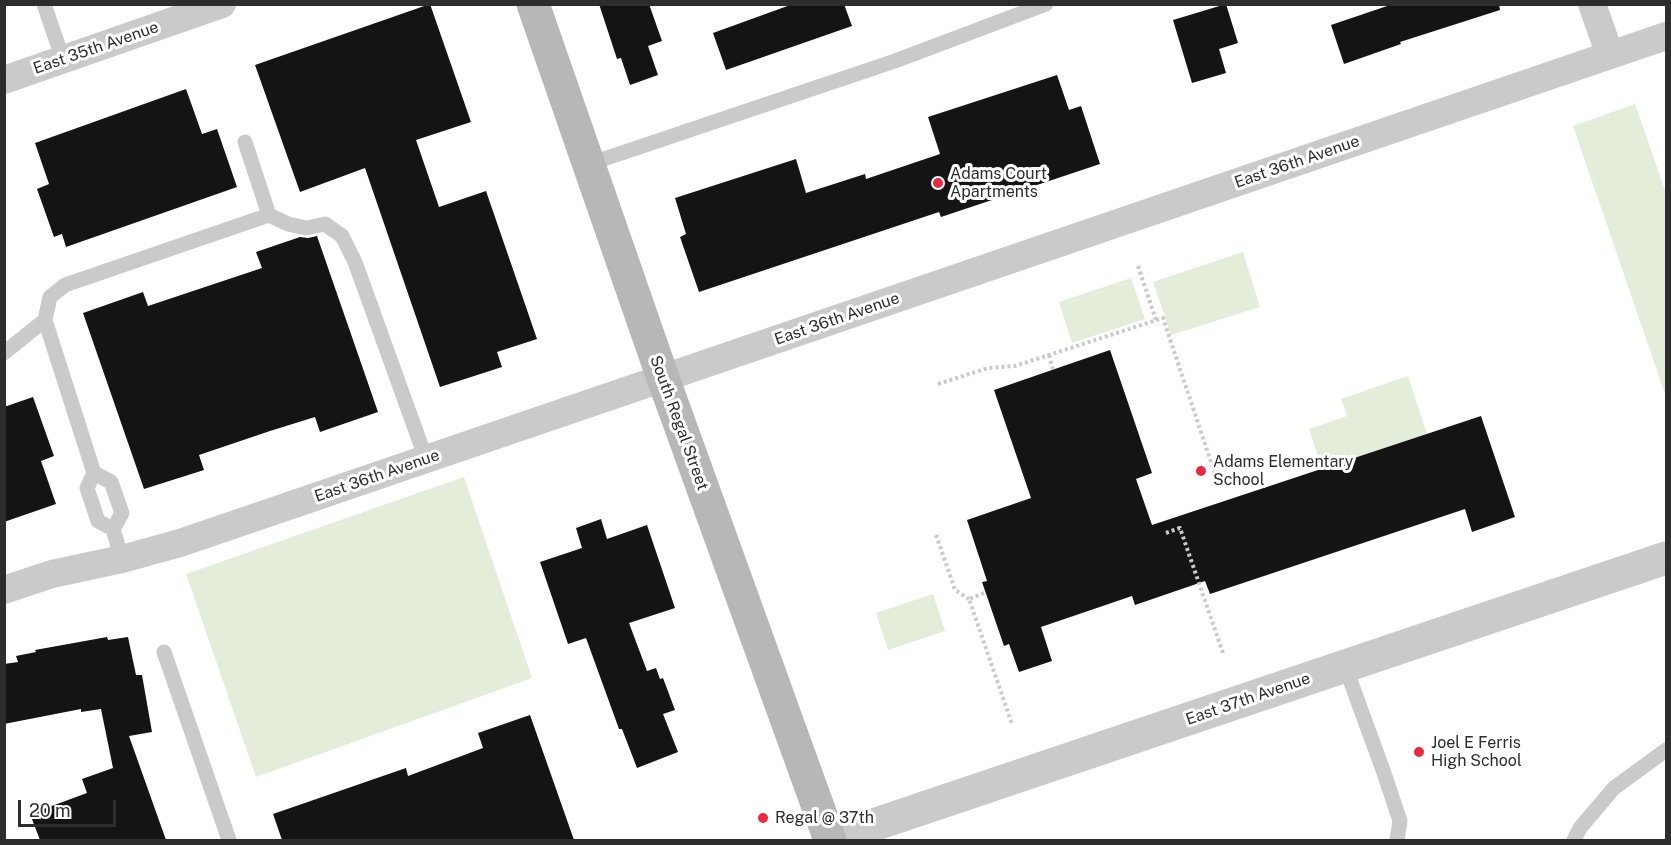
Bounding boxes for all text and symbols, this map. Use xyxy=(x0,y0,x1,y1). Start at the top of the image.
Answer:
street label: East 35th Avenue xyxy=(31,18,161,78)
street label: East 36th Avenue xyxy=(1232,132,1362,192)
place label: Adams Court Apartments xyxy=(950,164,1047,202)
marker: Adams Court Apartments xyxy=(931,176,945,190)
street label: East 36th Avenue xyxy=(772,289,902,349)
street label: South Regal Street xyxy=(646,353,712,493)
street label: East 36th Avenue xyxy=(312,446,442,506)
place label: Adams Elementary School xyxy=(1213,452,1353,490)
marker: Adams Elementary School xyxy=(1194,464,1208,478)
street label: East 37th Avenue xyxy=(1183,669,1313,729)
place label: Joel E Ferris High School xyxy=(1431,733,1522,771)
marker: Joel E Ferris High School xyxy=(1412,745,1426,759)
scale bar xyxy=(21,788,118,826)
text: 20 m xyxy=(29,800,71,821)
place label: Regal @ 37th xyxy=(775,808,874,828)
marker: Regal @ 37th xyxy=(756,811,770,825)

